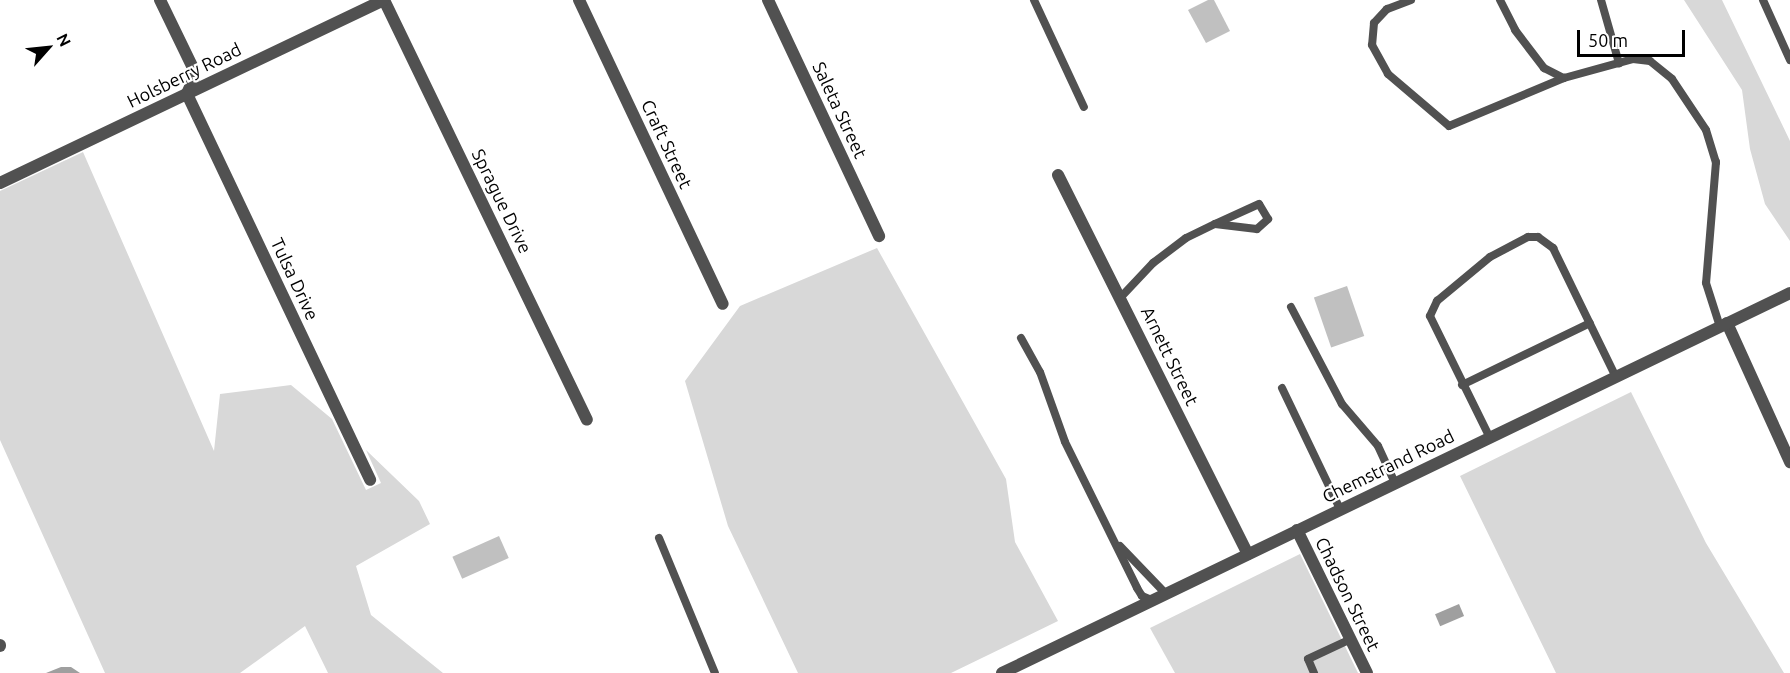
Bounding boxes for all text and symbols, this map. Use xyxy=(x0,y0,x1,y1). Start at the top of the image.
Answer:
north arrow xyxy=(18,18,78,78)
scale bar xyxy=(1580,18,1688,56)
text: N xyxy=(53,30,75,49)
text: 50 m xyxy=(1588,30,1628,50)
street label: Holsberry Road xyxy=(123,38,245,112)
street label: Saleta Street xyxy=(808,58,872,162)
street label: Craft Street xyxy=(637,96,697,192)
street label: Sprague Drive xyxy=(467,145,537,257)
street label: Tulsa Drive xyxy=(267,234,323,324)
street label: Arnett Street xyxy=(1137,303,1203,409)
street label: Chemstrand Road xyxy=(1318,425,1458,507)
street label: Chadson Street xyxy=(1311,533,1385,655)

